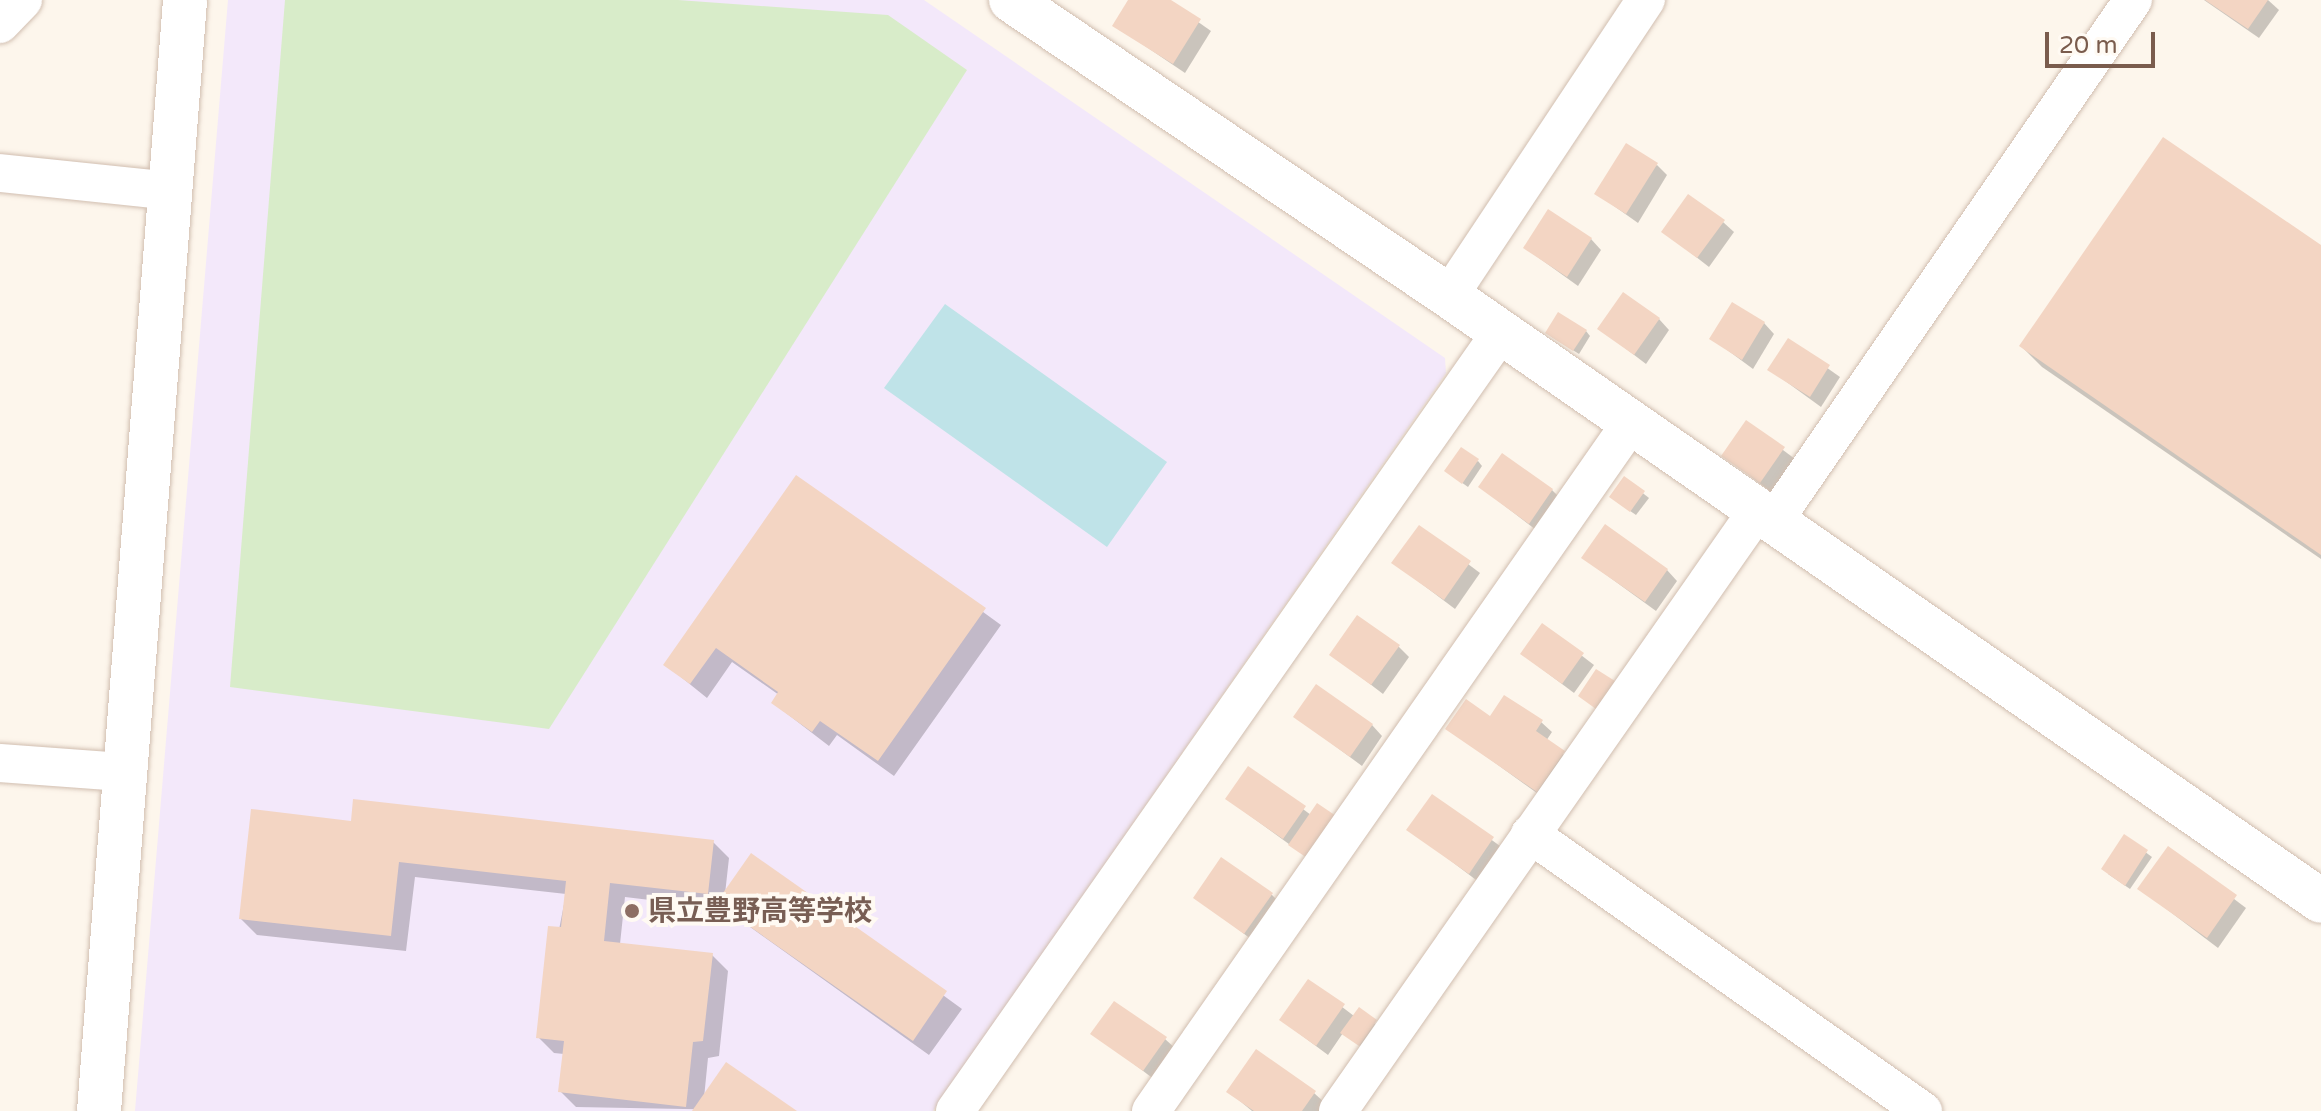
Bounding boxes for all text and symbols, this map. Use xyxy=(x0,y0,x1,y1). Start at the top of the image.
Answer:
scale bar xyxy=(2049,16,2159,66)
text: 20 m xyxy=(2059,31,2117,60)
place label: 県立豊野高等学校 xyxy=(648,894,872,928)
marker: 県立豊野高等学校 xyxy=(623,902,641,920)

